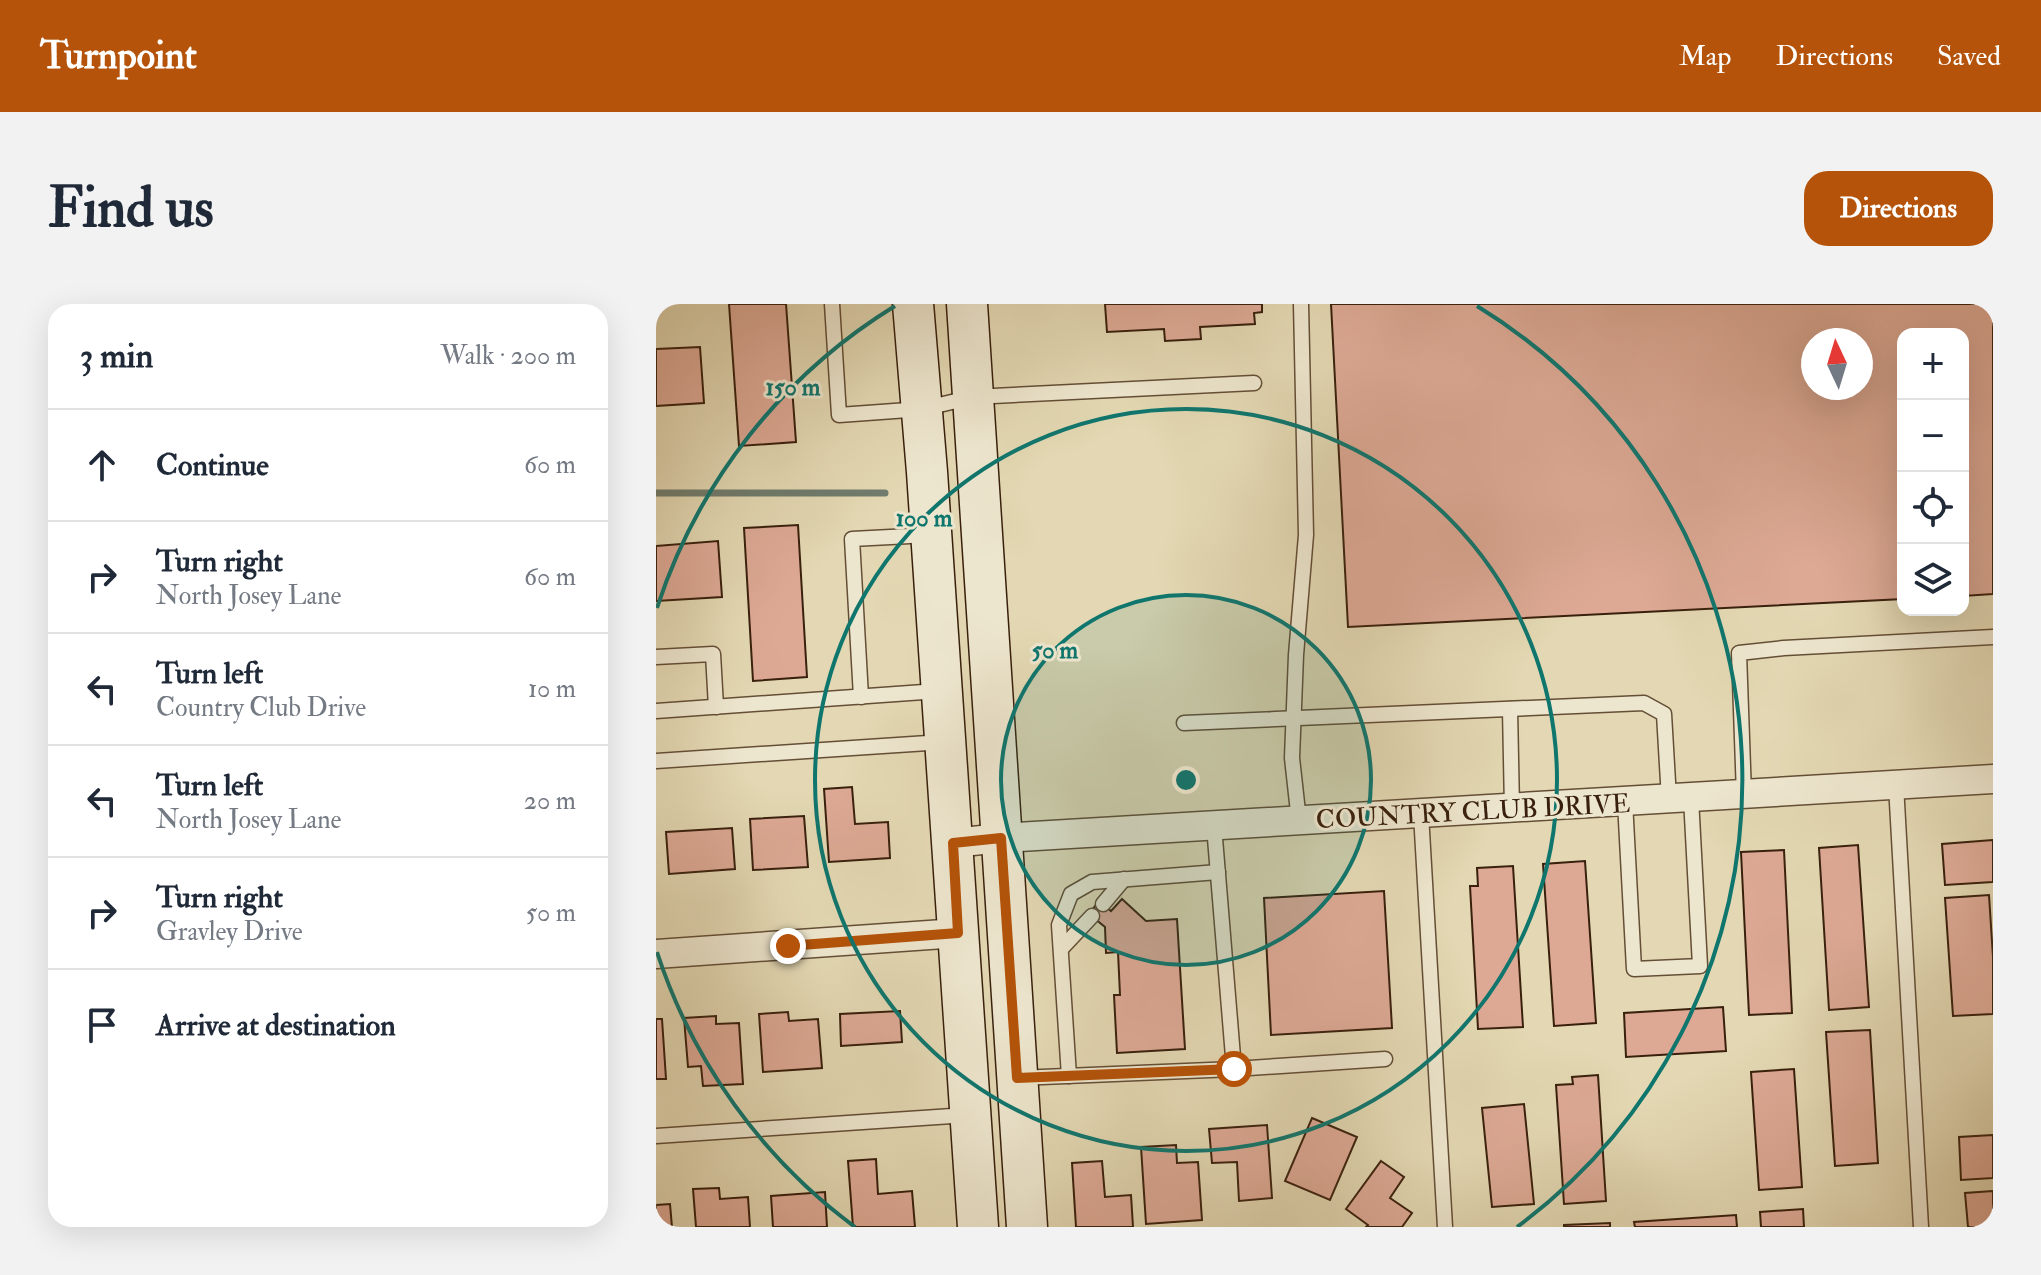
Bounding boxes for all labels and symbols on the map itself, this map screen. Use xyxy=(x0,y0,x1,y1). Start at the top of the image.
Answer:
north arrow xyxy=(1801,328,1873,400)
text: 150 m xyxy=(766,372,821,403)
text: 100 m xyxy=(896,503,953,534)
text: 50 m xyxy=(1032,635,1079,666)
centre of rings xyxy=(1172,766,1200,794)
street label: COUNTRY CLUB DRIVE xyxy=(1315,788,1631,836)
route end xyxy=(770,928,806,964)
route start xyxy=(1216,1051,1252,1087)

